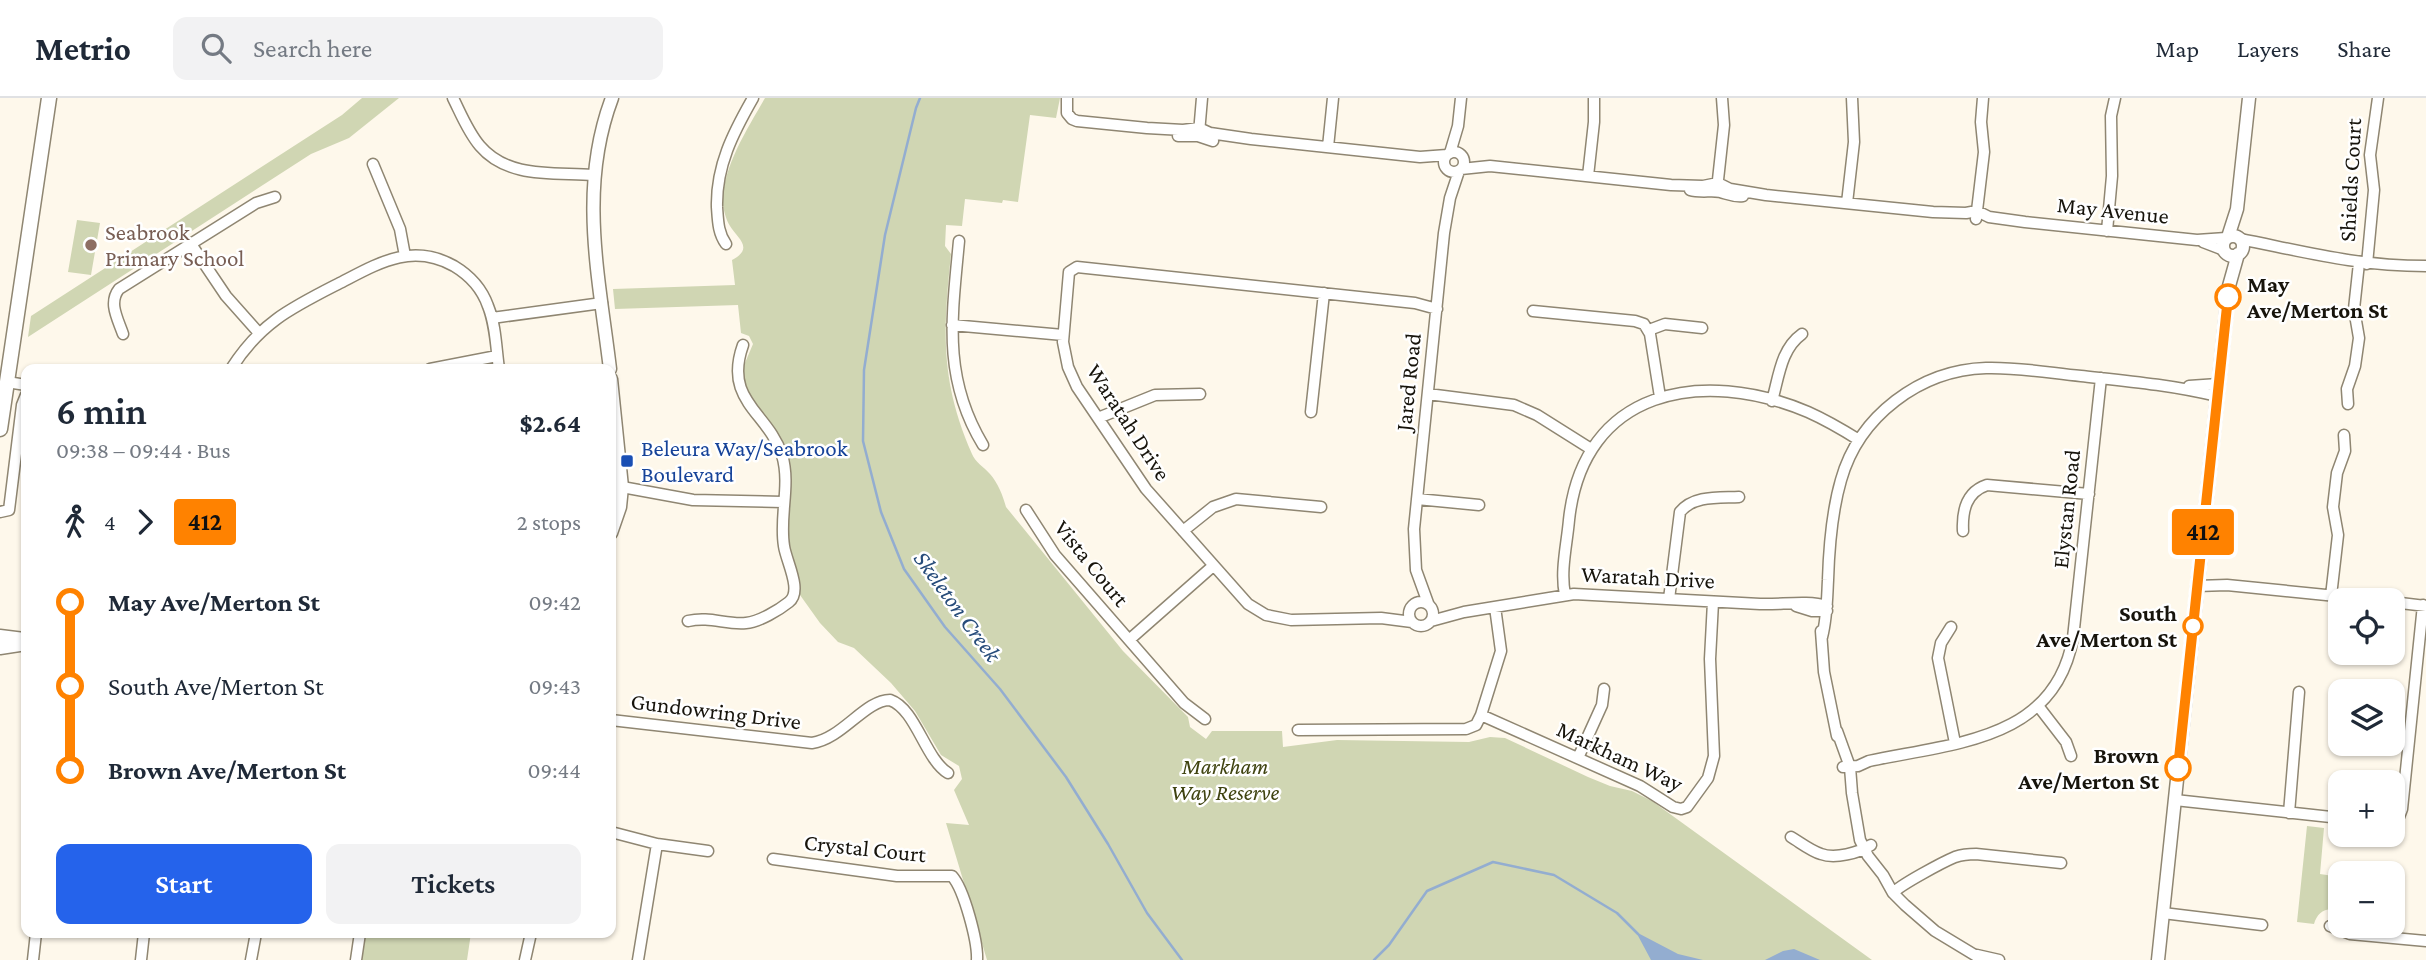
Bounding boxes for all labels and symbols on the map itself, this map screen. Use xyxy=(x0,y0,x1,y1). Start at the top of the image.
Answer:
street label: Shields Court xyxy=(2334,117,2366,242)
street label: May Avenue xyxy=(2056,191,2170,229)
place label: Seabrook Primary School xyxy=(105,219,244,271)
marker: Seabrook Primary School xyxy=(83,237,99,253)
place label: May Ave/Merton St xyxy=(2246,271,2388,323)
marker: May Ave/Merton St xyxy=(2215,284,2241,310)
street label: Jared Road xyxy=(1390,332,1426,434)
street label: Waratah Drive xyxy=(1082,359,1176,485)
place label: Beleura Way/Seabrook Boulevard xyxy=(641,435,848,487)
street label: Elystan Road xyxy=(2047,448,2085,570)
marker: Beleura Way/Seabrook Boulevard xyxy=(619,453,635,469)
line badge: 412 xyxy=(2163,509,2243,555)
street label: Vista Court xyxy=(1049,515,1135,612)
water label: Skeleton Creek xyxy=(909,545,1008,668)
street label: Waratah Drive xyxy=(1580,561,1716,593)
place label: South Ave/Merton St xyxy=(2035,600,2178,652)
marker: South Ave/Merton St xyxy=(2183,616,2203,636)
street label: Gundowring Drive xyxy=(629,688,803,734)
street label: Markham Way xyxy=(1553,716,1687,797)
place label: Brown Ave/Merton St xyxy=(2017,742,2160,794)
park label: Markham Way Reserve xyxy=(1171,753,1280,805)
marker: Brown Ave/Merton St xyxy=(2165,755,2191,781)
street label: Crystal Court xyxy=(803,829,928,867)

